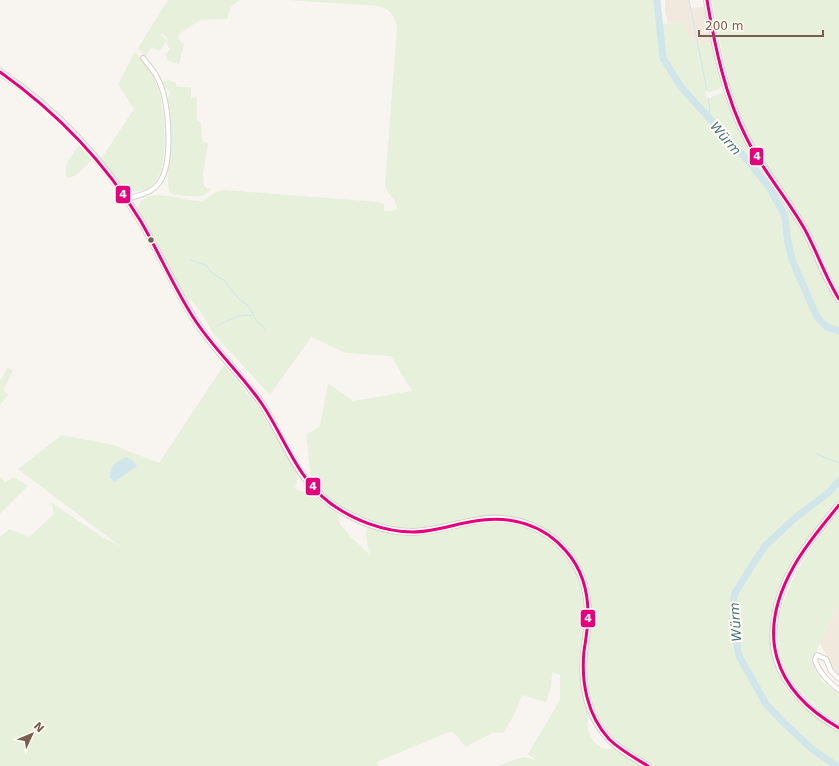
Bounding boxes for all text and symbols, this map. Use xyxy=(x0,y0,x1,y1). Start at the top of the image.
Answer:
scale bar xyxy=(699,12,823,38)
text: 200 m xyxy=(705,19,743,33)
water label: Würm xyxy=(707,119,744,158)
line badge: 4 xyxy=(749,147,764,166)
text: 4 xyxy=(753,150,761,163)
line badge: 4 xyxy=(115,185,131,204)
text: 4 xyxy=(119,188,127,201)
unlabelled marker xyxy=(146,235,156,245)
line badge: 4 xyxy=(305,477,321,496)
text: 4 xyxy=(309,480,317,493)
water label: Würm xyxy=(727,602,744,642)
line badge: 4 xyxy=(580,609,596,628)
text: 4 xyxy=(584,612,592,625)
north arrow xyxy=(12,714,52,754)
text: N xyxy=(31,720,47,735)

